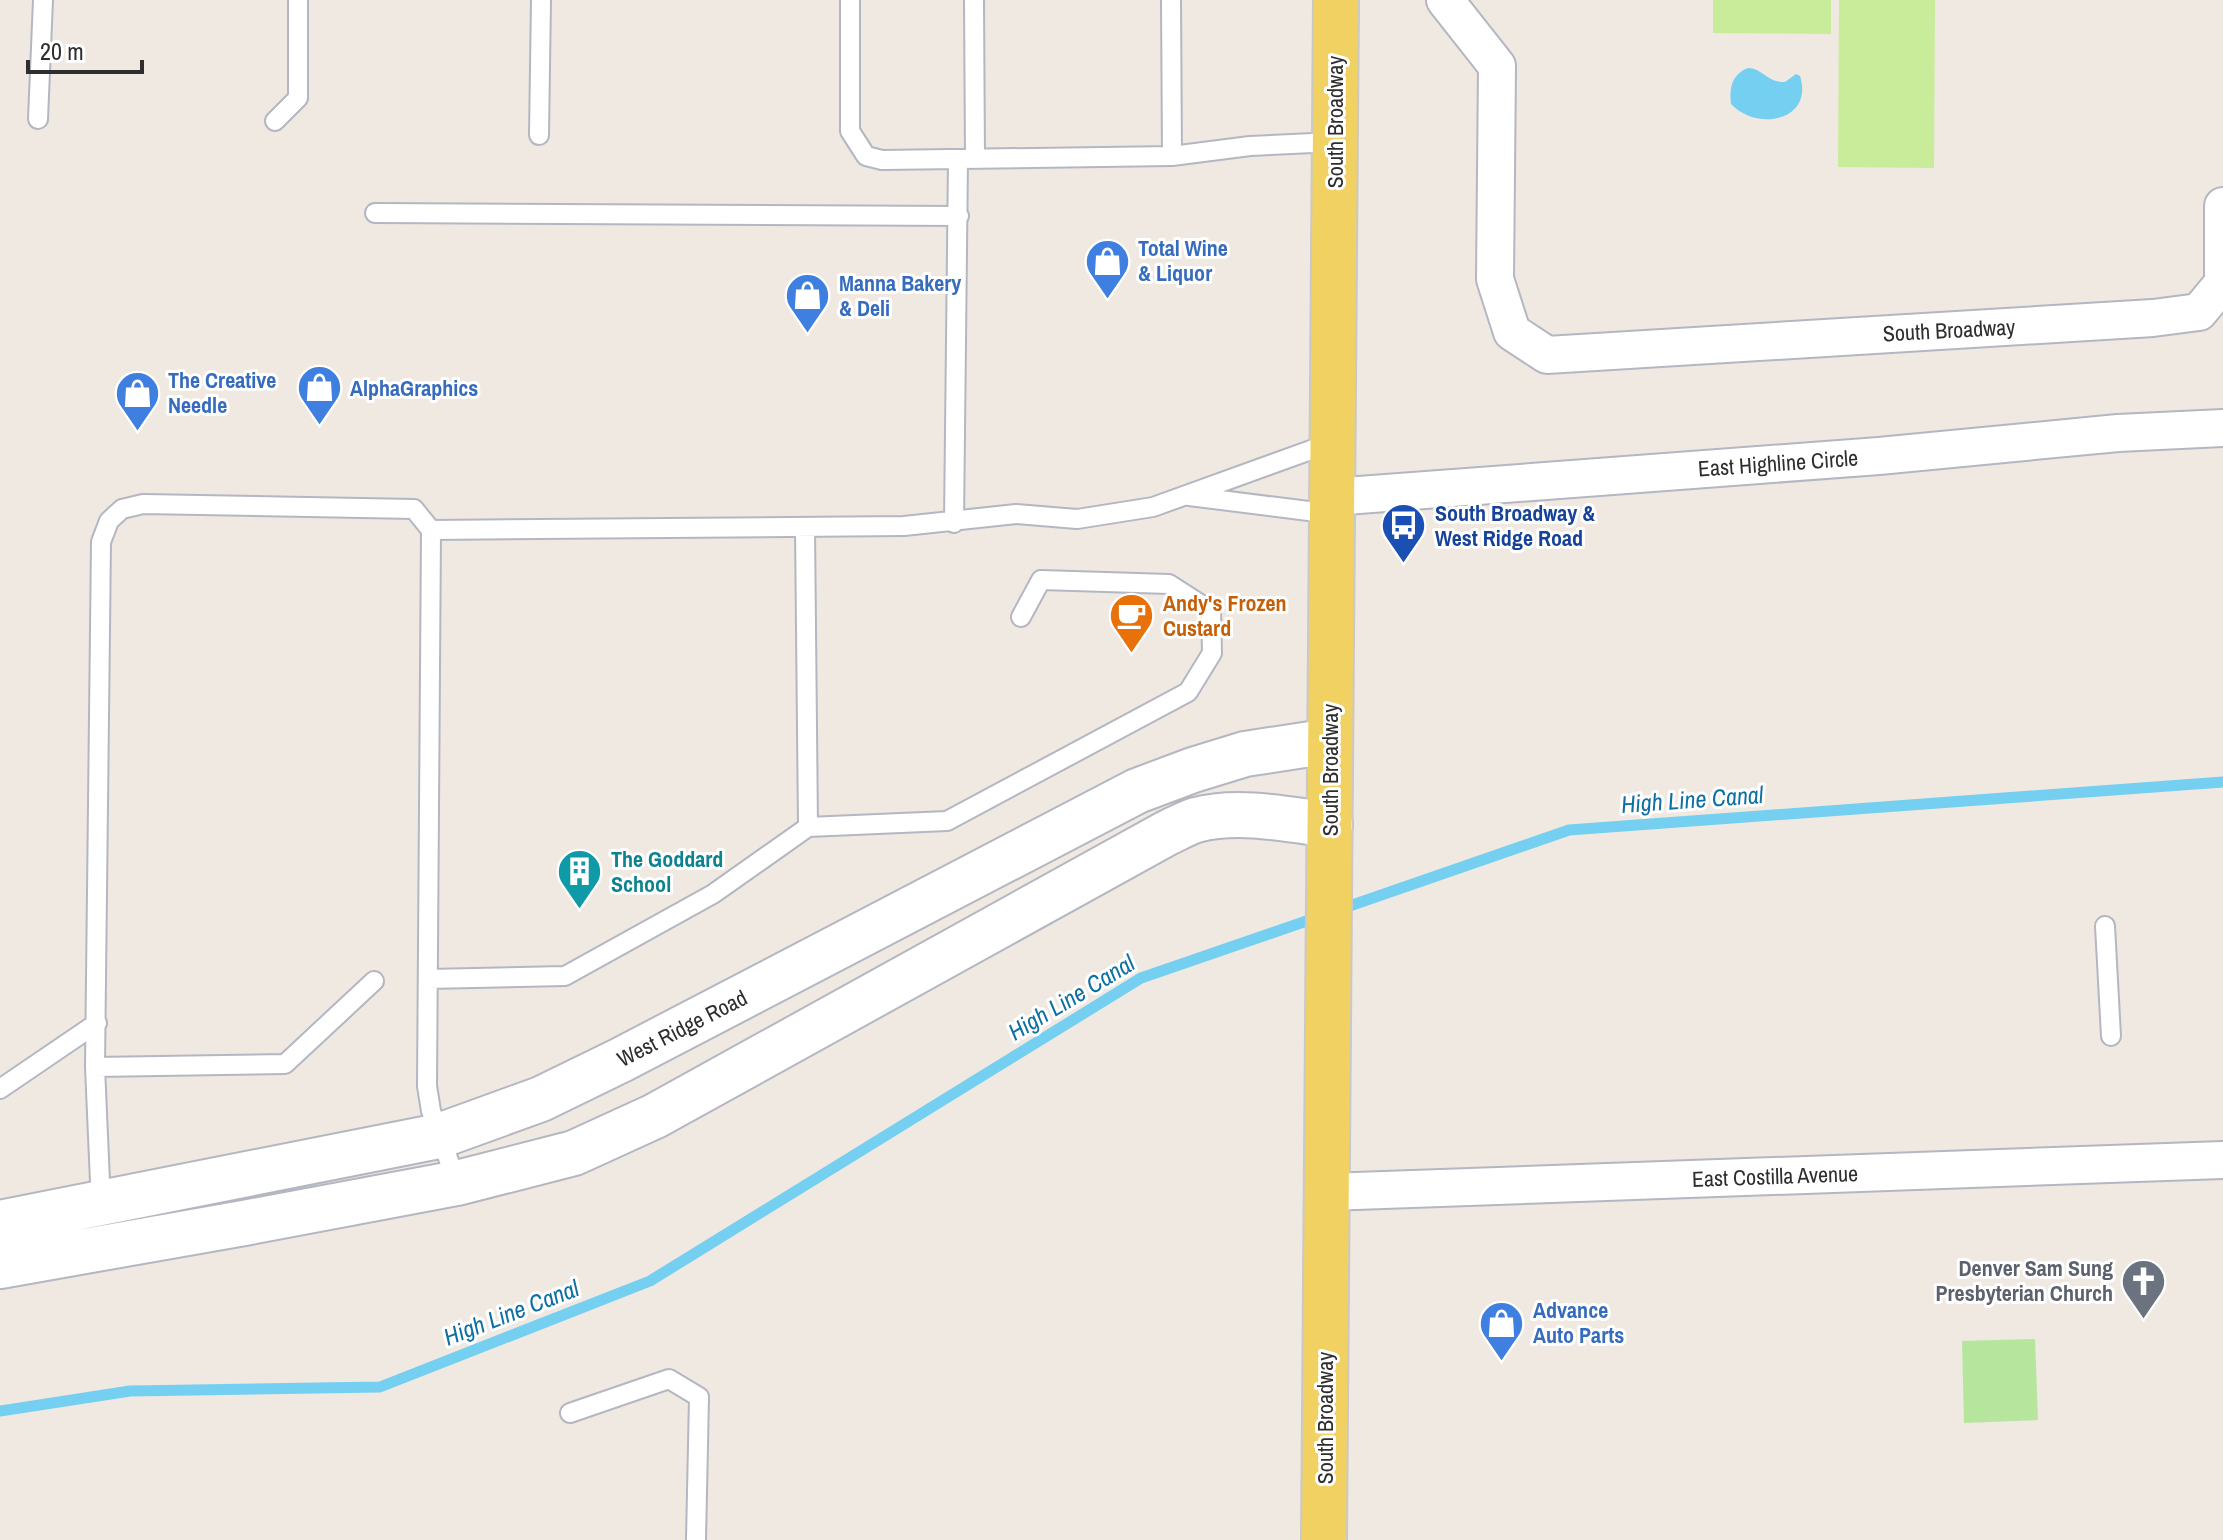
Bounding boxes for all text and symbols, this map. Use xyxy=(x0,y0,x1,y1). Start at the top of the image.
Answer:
scale bar xyxy=(28,24,142,74)
text: 20 m xyxy=(40,35,84,67)
street label: South Broadway xyxy=(1320,56,1350,188)
place label: Total Wine & Liquor xyxy=(1138,233,1228,288)
shop icon: Total Wine & Liquor xyxy=(1083,237,1131,300)
place label: Manna Bakery & Deli xyxy=(839,268,961,323)
shop icon: Manna Bakery & Deli xyxy=(784,272,832,335)
street label: South Broadway xyxy=(1882,312,2016,348)
shop icon: AlphaGraphics xyxy=(295,364,343,427)
place label: The Creative Needle xyxy=(168,365,276,420)
shop icon: The Creative Needle xyxy=(113,369,161,432)
place label: AlphaGraphics xyxy=(350,373,478,403)
street label: East Highline Circle xyxy=(1697,442,1859,484)
place label: South Broadway & West Ridge Road xyxy=(1435,498,1595,553)
bus stop icon: South Broadway & West Ridge Road xyxy=(1380,502,1428,565)
place label: Andy's Frozen Custard xyxy=(1163,588,1287,643)
cafe icon: Andy's Frozen Custard xyxy=(1108,592,1156,655)
street label: South Broadway xyxy=(1315,704,1345,836)
water label: High Line Canal xyxy=(1620,778,1765,820)
place label: The Goddard School xyxy=(611,844,723,899)
building icon: The Goddard School xyxy=(556,848,604,911)
water label: High Line Canal xyxy=(1002,946,1141,1047)
street label: West Ridge Road xyxy=(612,982,752,1074)
street label: East Costilla Avenue xyxy=(1691,1158,1859,1194)
place label: Denver Sam Sung Presbyterian Church xyxy=(1936,1253,2113,1308)
church icon: Denver Sam Sung Presbyterian Church xyxy=(2120,1257,2168,1320)
water label: High Line Canal xyxy=(439,1271,584,1352)
place label: Advance Auto Parts xyxy=(1533,1295,1624,1350)
shop icon: Advance Auto Parts xyxy=(1478,1299,1526,1362)
street label: South Broadway xyxy=(1310,1352,1340,1484)

